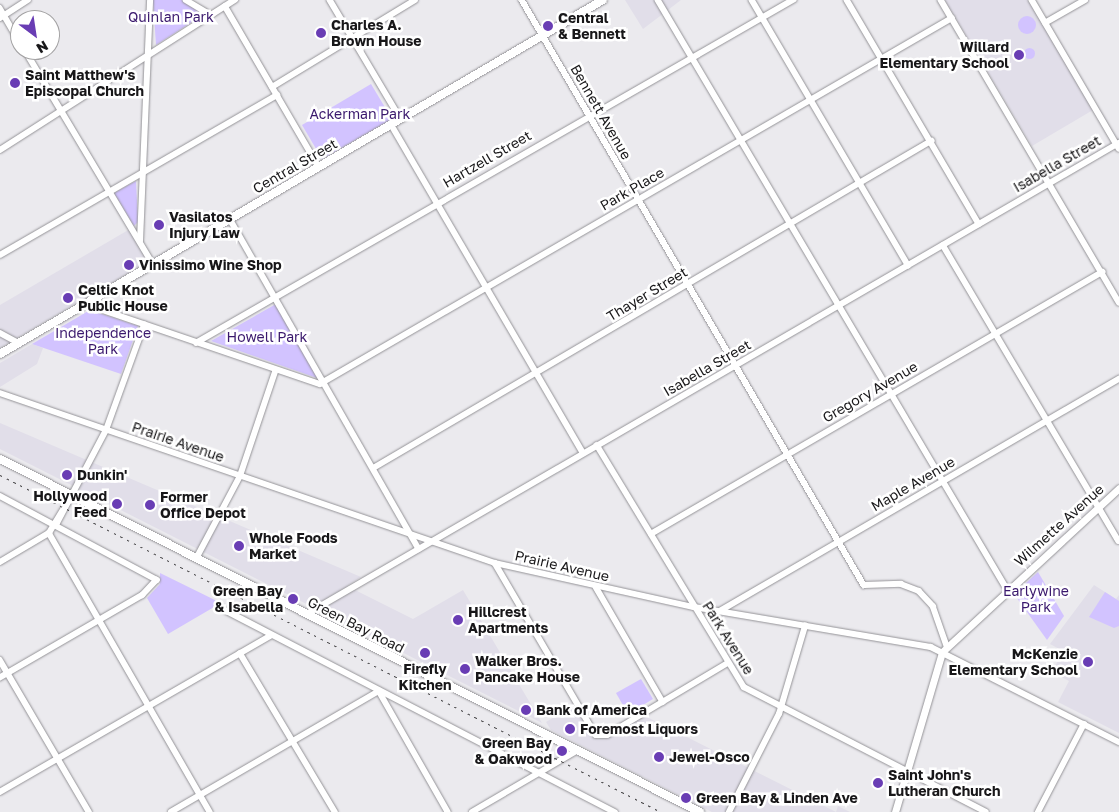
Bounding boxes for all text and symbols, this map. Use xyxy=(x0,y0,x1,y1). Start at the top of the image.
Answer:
park label: Quinlan Park xyxy=(128,9,214,25)
north arrow xyxy=(10,10,60,60)
place label: Central & Bennett xyxy=(558,10,626,42)
place label: Charles A. Brown House xyxy=(331,17,422,49)
marker: Central & Bennett xyxy=(542,20,554,32)
marker: Charles A. Brown House xyxy=(315,27,327,39)
text: N xyxy=(34,37,51,57)
place label: Willard Elementary School xyxy=(880,39,1009,72)
marker: Willard Elementary School xyxy=(1013,49,1025,61)
street label: Bennett Avenue xyxy=(567,62,635,162)
place label: Saint Matthew's Episcopal Church xyxy=(25,67,144,100)
marker: Saint Matthew's Episcopal Church xyxy=(9,77,21,89)
park label: Ackerman Park xyxy=(310,106,410,122)
street label: Hartzell Street xyxy=(440,127,534,191)
street label: Isabella Street xyxy=(1010,132,1104,196)
street label: Central Street xyxy=(250,135,340,197)
street label: Park Place xyxy=(597,164,667,214)
place label: Vasilatos Injury Law xyxy=(169,209,240,242)
marker: Vasilatos Injury Law xyxy=(153,219,165,231)
place label: Vinissimo Wine Shop xyxy=(139,257,282,273)
marker: Vinissimo Wine Shop xyxy=(123,259,135,271)
street label: Thayer Street xyxy=(604,263,690,325)
place label: Celtic Knot Public House xyxy=(78,282,168,314)
marker: Celtic Knot Public House xyxy=(62,292,74,304)
park label: Independence Park xyxy=(55,325,151,358)
park label: Howell Park xyxy=(227,329,307,345)
street label: Isabella Street xyxy=(660,336,754,400)
street label: Gregory Avenue xyxy=(819,358,921,426)
street label: Prairie Avenue xyxy=(130,418,226,466)
street label: Maple Avenue xyxy=(868,453,958,515)
place label: Dunkin' xyxy=(77,467,127,483)
marker: Dunkin' xyxy=(61,469,73,481)
street label: Wilmette Avenue xyxy=(1011,481,1107,569)
place label: Hollywood Feed xyxy=(33,488,107,520)
place label: Former Office Depot xyxy=(160,489,246,522)
marker: Hollywood Feed xyxy=(111,498,123,510)
marker: Former Office Depot xyxy=(144,499,156,511)
place label: Whole Foods Market xyxy=(249,530,338,562)
marker: Whole Foods Market xyxy=(233,540,245,552)
street label: Prairie Avenue xyxy=(513,547,611,585)
place label: Green Bay & Isabella xyxy=(213,583,283,616)
park label: Earlywine Park xyxy=(1003,583,1069,616)
marker: Green Bay & Isabella xyxy=(287,593,299,605)
street label: Green Bay Road xyxy=(305,593,407,657)
street label: Park Avenue xyxy=(699,598,757,678)
place label: Hillcrest Apartments xyxy=(468,604,548,636)
marker: Hillcrest Apartments xyxy=(452,614,464,626)
place label: McKenzie Elementary School xyxy=(949,646,1078,679)
marker: Firefly Kitchen xyxy=(419,647,431,659)
place label: Walker Bros. Pancake House xyxy=(475,653,580,686)
marker: McKenzie Elementary School xyxy=(1082,656,1094,668)
place label: Firefly Kitchen xyxy=(399,661,451,694)
marker: Walker Bros. Pancake House xyxy=(459,663,471,675)
place label: Bank of America xyxy=(536,702,647,718)
marker: Bank of America xyxy=(520,704,532,716)
place label: Foremost Liquors xyxy=(580,721,698,737)
marker: Foremost Liquors xyxy=(564,723,576,735)
place label: Green Bay & Oakwood xyxy=(474,735,552,768)
marker: Green Bay & Oakwood xyxy=(556,745,568,757)
place label: Jewel-Osco xyxy=(669,749,750,765)
marker: Jewel-Osco xyxy=(653,751,665,763)
place label: Saint John's Lutheran Church xyxy=(888,767,1000,800)
marker: Saint John's Lutheran Church xyxy=(872,777,884,789)
place label: Green Bay & Linden Ave xyxy=(696,790,858,806)
marker: Green Bay & Linden Ave xyxy=(680,792,692,804)

